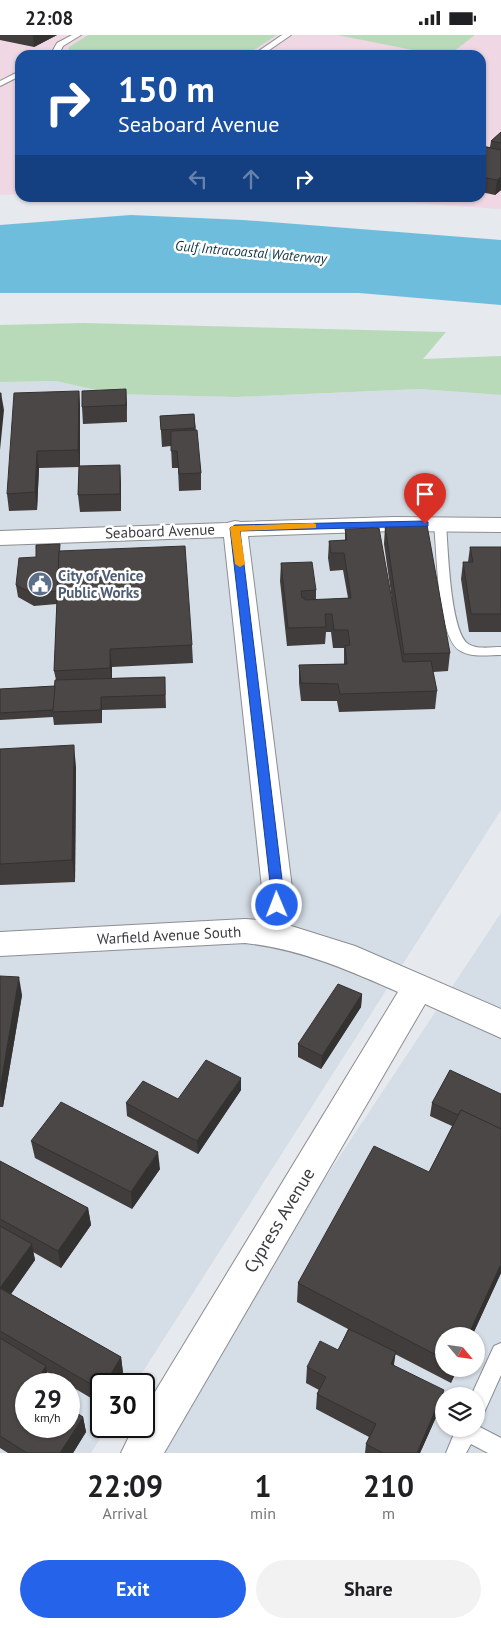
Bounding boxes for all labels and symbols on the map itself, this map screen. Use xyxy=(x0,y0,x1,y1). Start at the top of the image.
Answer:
water label: Gulf Intracoastal Waterway xyxy=(174,236,328,268)
pin xyxy=(404,473,446,524)
street label: Seaboard Avenue xyxy=(105,520,215,542)
place label: City of Venice Public Works xyxy=(58,566,144,602)
public building icon: City of Venice Public Works xyxy=(27,571,53,597)
position arrow xyxy=(250,878,302,930)
street label: Warfield Avenue South xyxy=(96,922,242,948)
street label: Cypress Avenue xyxy=(239,1163,319,1277)
north arrow xyxy=(435,1327,485,1377)
speed limit sign: 30 xyxy=(90,1373,155,1438)

